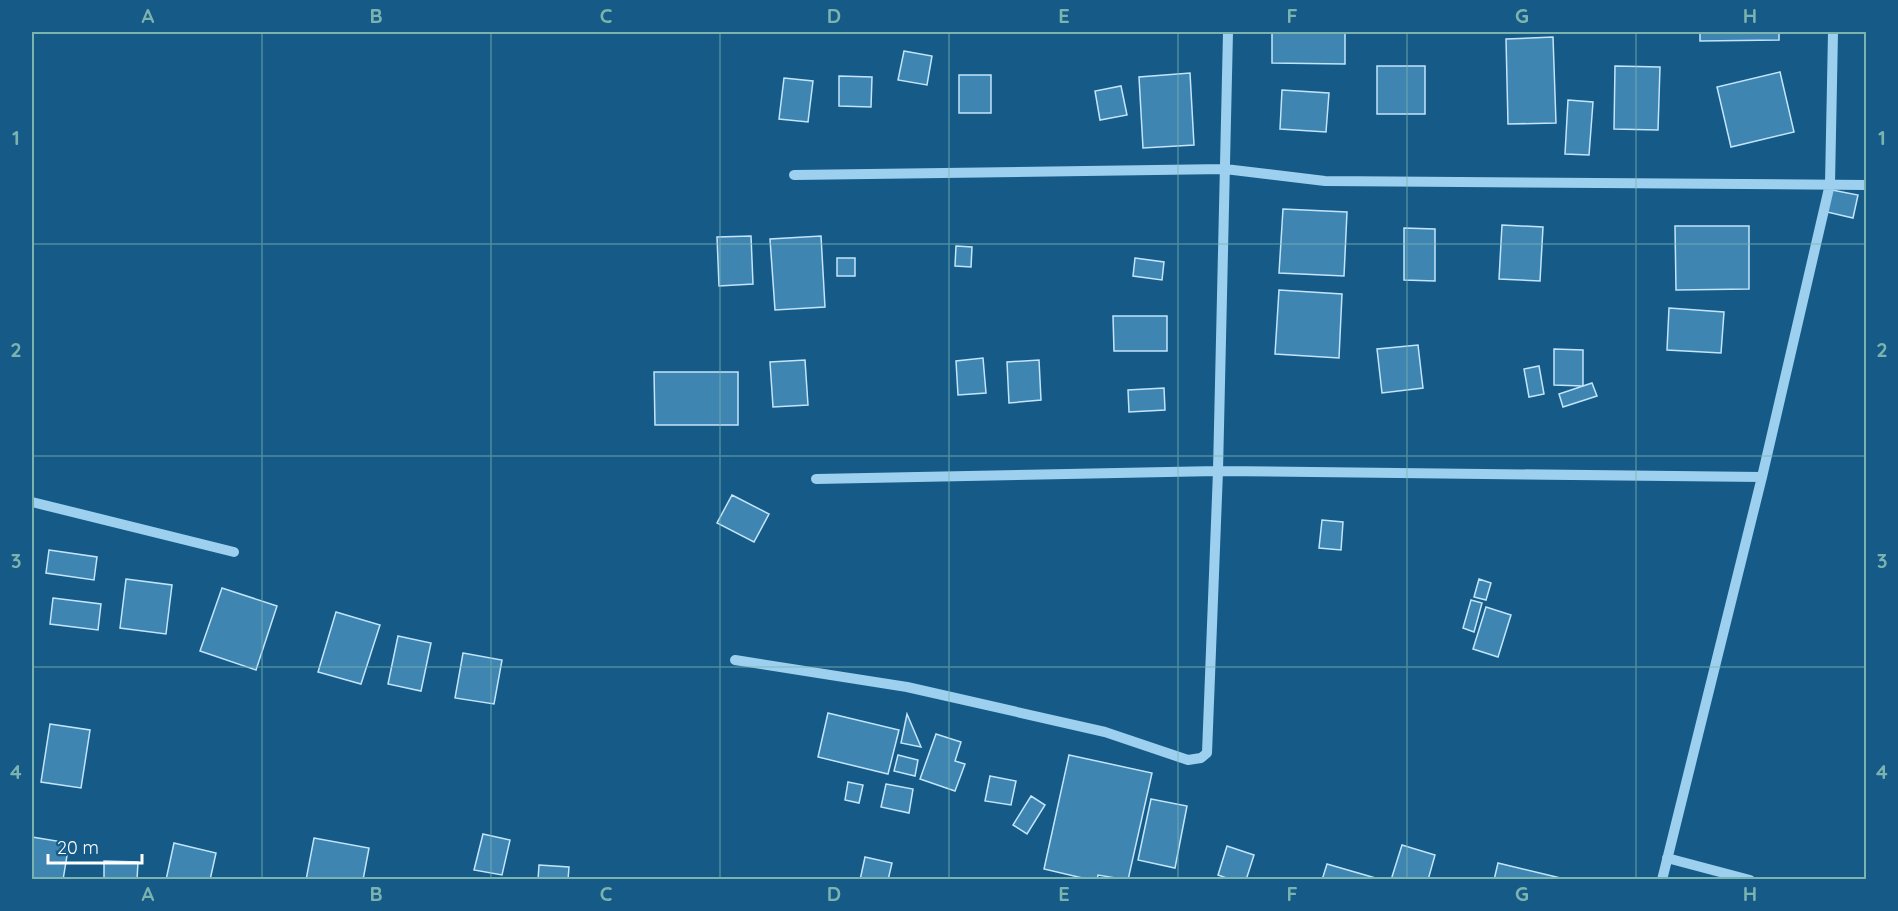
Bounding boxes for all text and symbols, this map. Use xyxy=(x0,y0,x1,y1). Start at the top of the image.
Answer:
text: A xyxy=(142,3,155,28)
text: B xyxy=(369,3,383,28)
text: C xyxy=(600,3,613,28)
text: D xyxy=(827,3,841,28)
text: E xyxy=(1058,3,1070,28)
text: F xyxy=(1286,3,1298,28)
text: G xyxy=(1515,3,1529,28)
text: H xyxy=(1743,3,1757,28)
text: 1 xyxy=(12,125,20,150)
text: 1 xyxy=(1878,125,1886,150)
text: 2 xyxy=(10,337,22,362)
text: 2 xyxy=(1876,337,1888,362)
text: 3 xyxy=(11,548,21,573)
text: 3 xyxy=(1877,548,1887,573)
text: 4 xyxy=(10,759,22,784)
text: 4 xyxy=(1876,759,1888,784)
scale bar xyxy=(48,827,142,865)
text: 20 m xyxy=(57,836,99,859)
text: A xyxy=(142,881,155,906)
text: B xyxy=(369,881,383,906)
text: C xyxy=(600,881,613,906)
text: D xyxy=(827,881,841,906)
text: E xyxy=(1058,881,1070,906)
text: F xyxy=(1286,881,1298,906)
text: G xyxy=(1515,881,1529,906)
text: H xyxy=(1743,881,1757,906)

